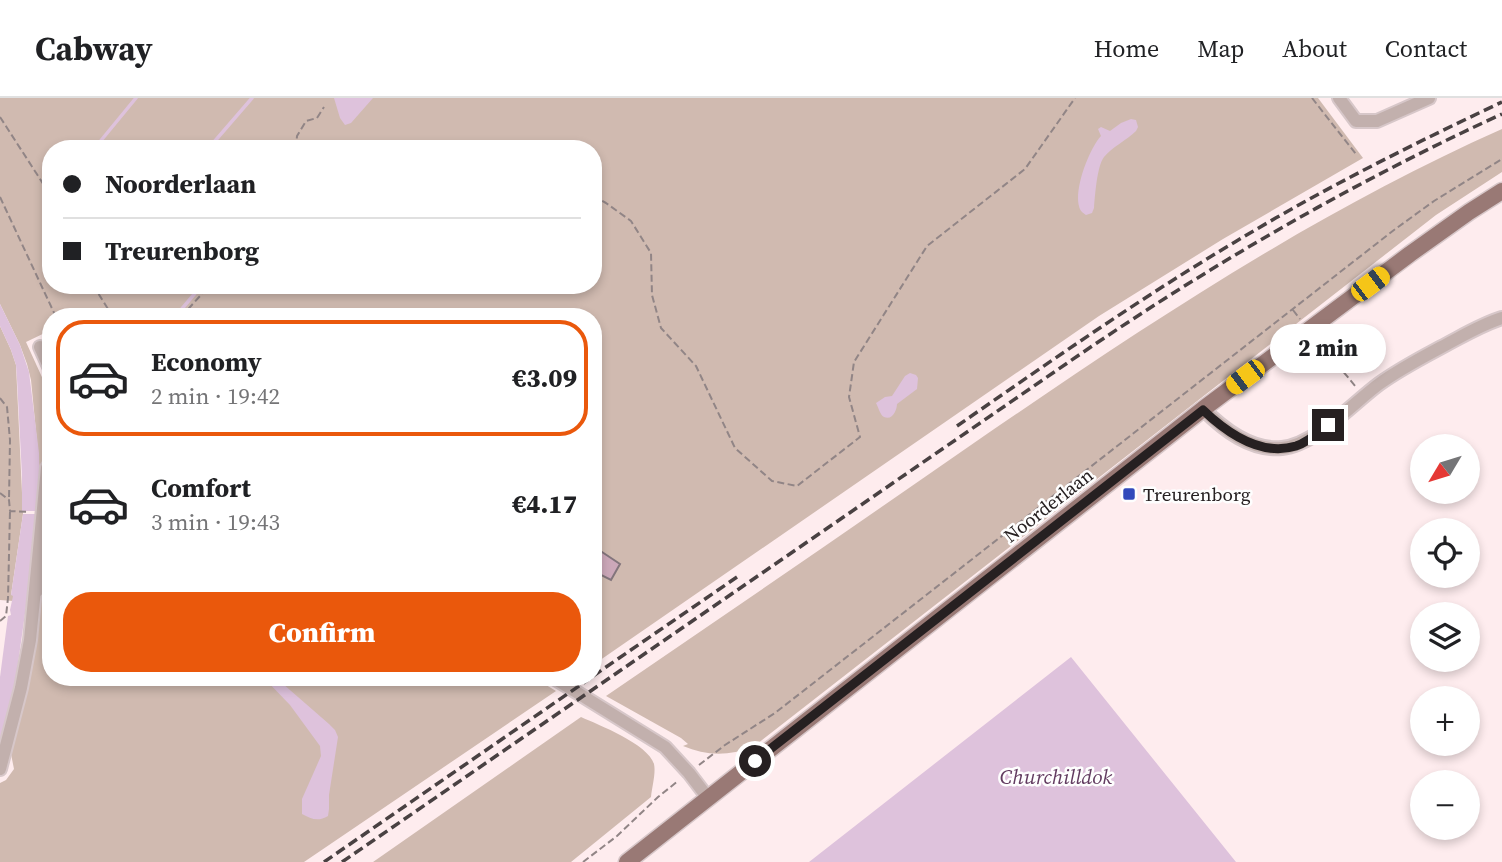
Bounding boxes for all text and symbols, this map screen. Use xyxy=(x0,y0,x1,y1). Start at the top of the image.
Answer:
text: Cabway xyxy=(35,26,153,71)
text: Home xyxy=(1094,32,1159,65)
text: Map xyxy=(1197,32,1244,65)
text: About xyxy=(1282,32,1347,65)
text: Contact xyxy=(1385,32,1467,65)
text: Noorderlaan xyxy=(105,166,256,202)
text: Treurenborg xyxy=(105,233,259,269)
car xyxy=(1347,263,1394,305)
callout: 2 min xyxy=(1270,324,1386,372)
text: 2 min xyxy=(1298,332,1358,364)
text: Economy xyxy=(151,344,262,380)
icon: car xyxy=(67,347,130,410)
car xyxy=(1222,356,1269,398)
text: €3.09 xyxy=(512,360,577,396)
text: 2 min · 19:42 xyxy=(151,380,280,412)
route end xyxy=(1312,409,1344,441)
north arrow xyxy=(1410,434,1480,504)
map controls xyxy=(1410,434,1480,840)
street label: Noorderlaan xyxy=(998,462,1098,548)
text: Comfort xyxy=(151,470,251,506)
icon: car xyxy=(67,473,130,536)
place label: Treurenborg xyxy=(1143,481,1251,507)
text: €4.17 xyxy=(512,486,577,522)
marker: Treurenborg xyxy=(1121,486,1137,502)
text: 3 min · 19:43 xyxy=(151,506,280,538)
button: locate xyxy=(1410,518,1480,588)
button: Confirm xyxy=(63,592,581,672)
button: layers xyxy=(1410,602,1480,672)
button: + xyxy=(1410,686,1480,756)
route start xyxy=(739,745,771,777)
water label: Churchilldok xyxy=(1000,762,1112,791)
button: − xyxy=(1410,770,1480,840)

